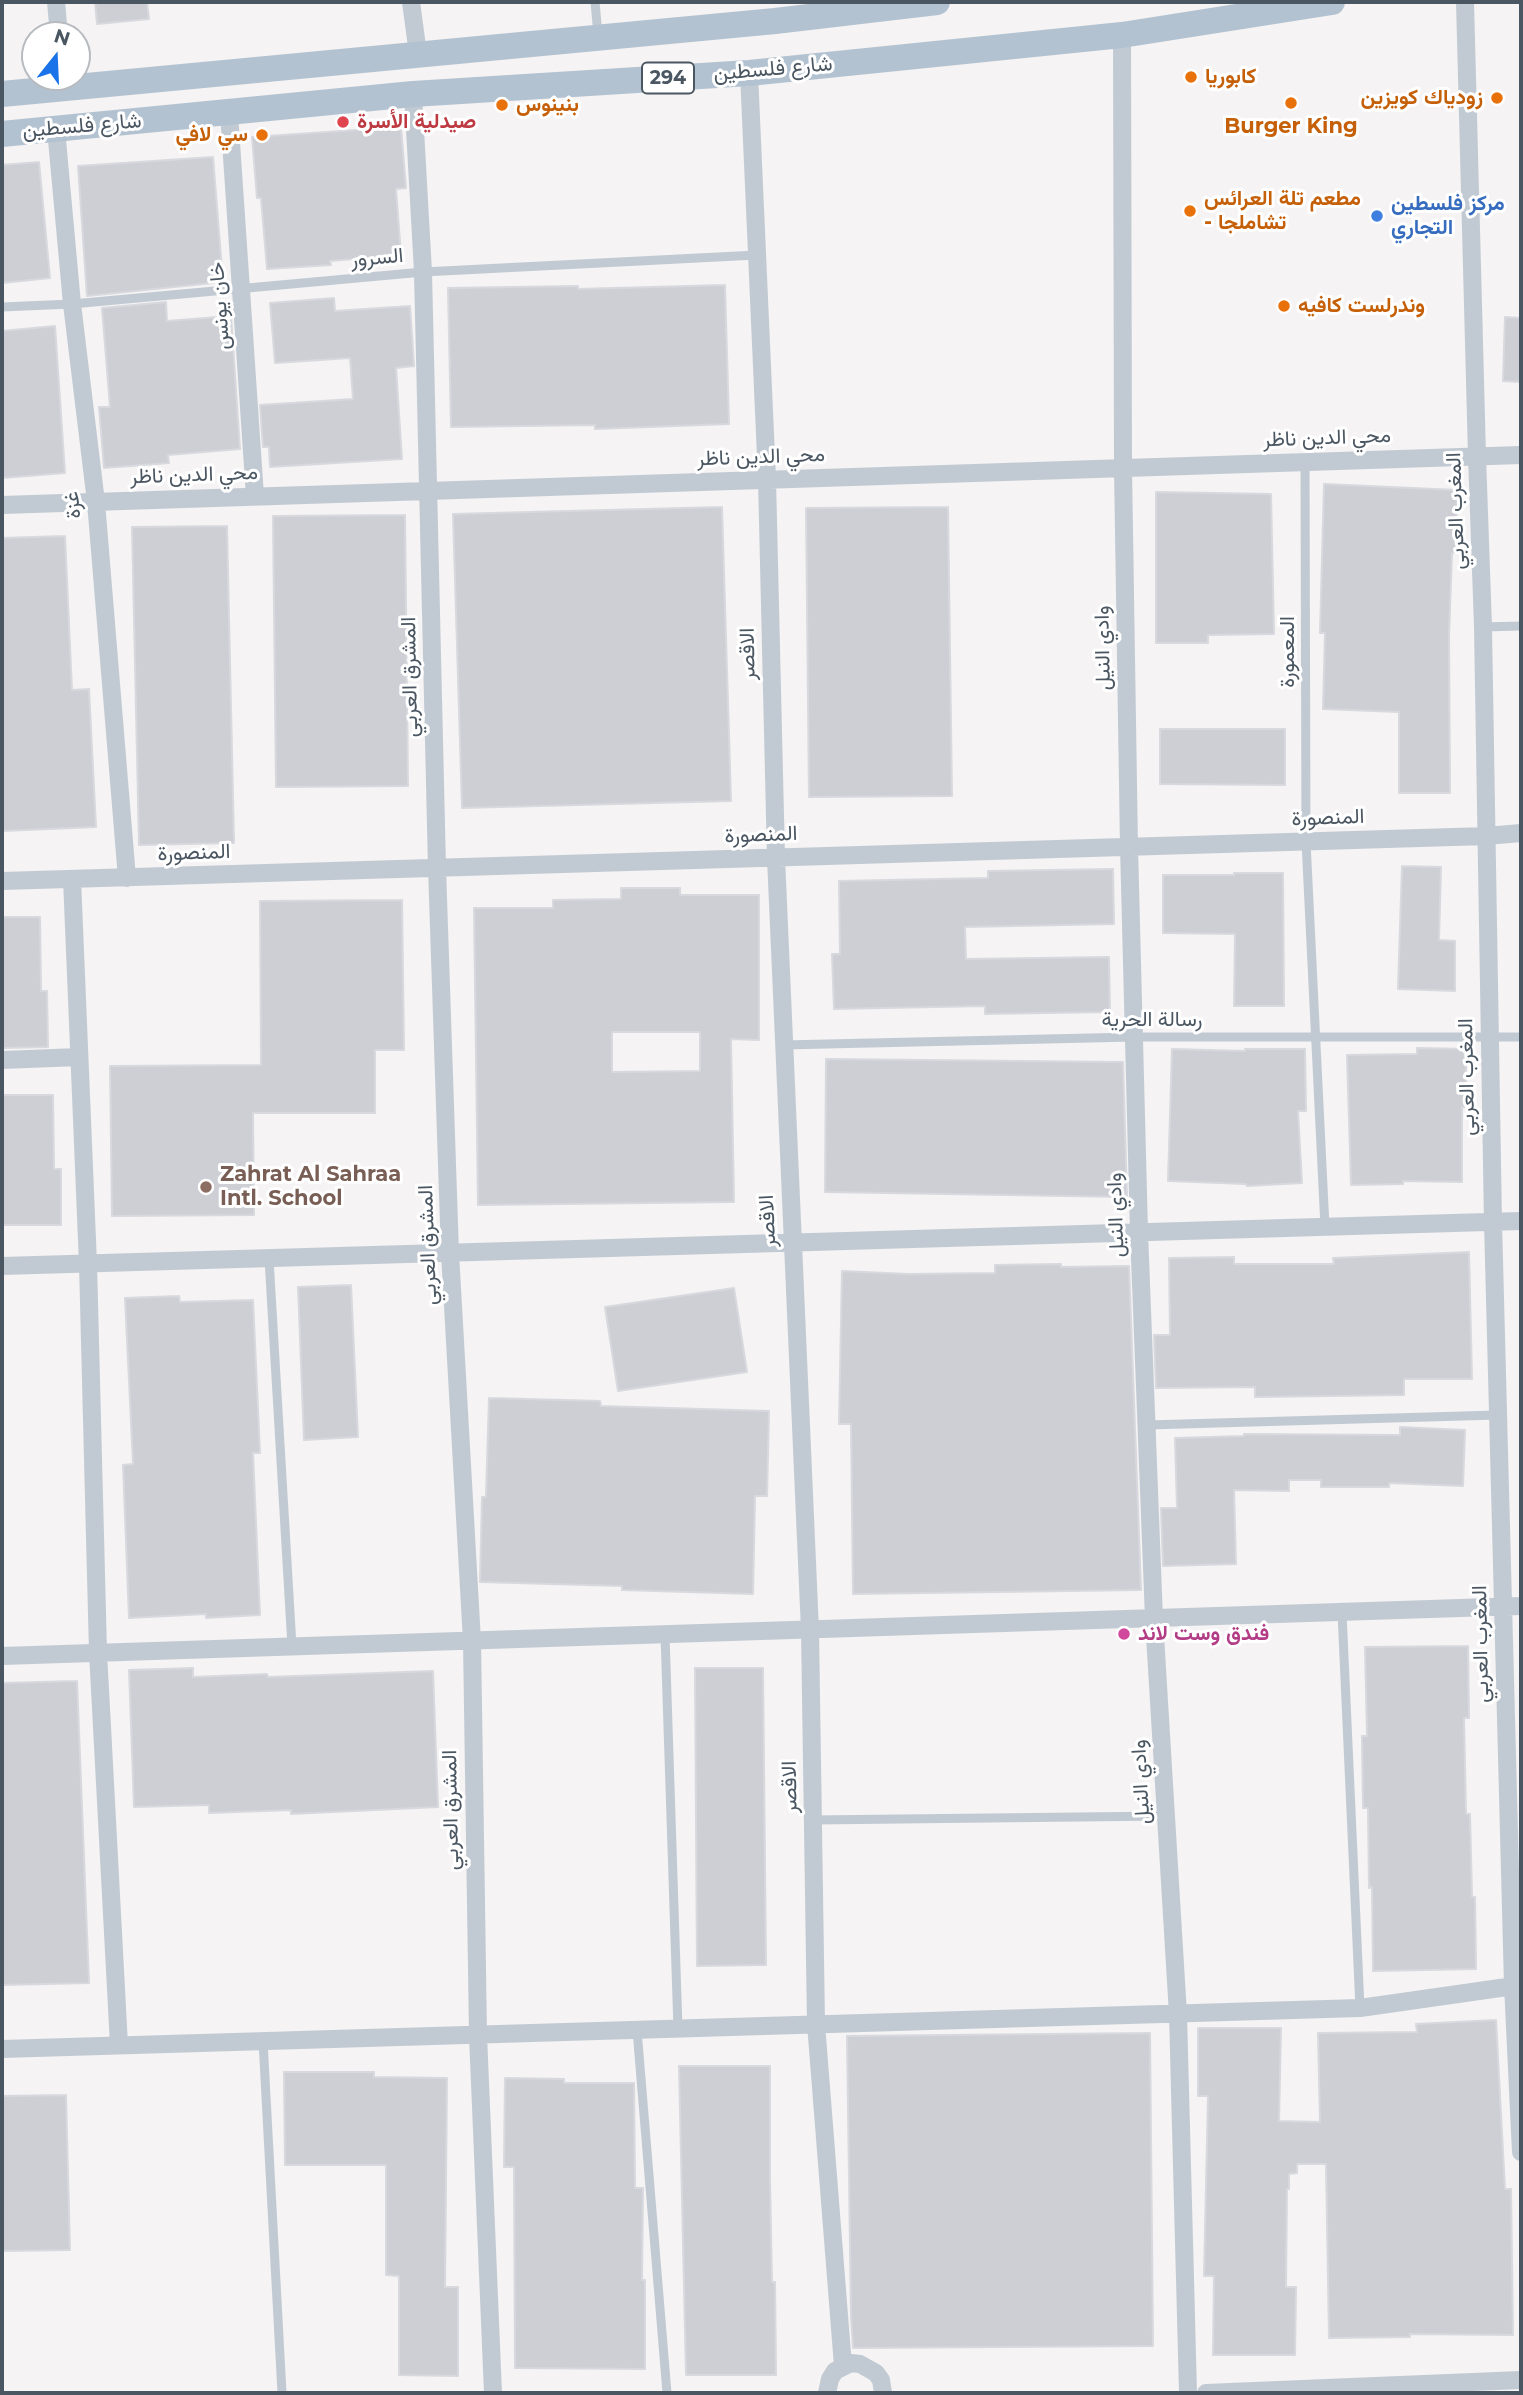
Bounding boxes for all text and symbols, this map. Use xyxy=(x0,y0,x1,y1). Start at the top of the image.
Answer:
north arrow xyxy=(21,21,91,91)
text: N xyxy=(51,24,73,51)
street label: شارع فلسطين xyxy=(712,51,834,87)
road number: 294 xyxy=(642,62,694,94)
place label: كابوريا xyxy=(1205,64,1256,90)
marker: كابوريا xyxy=(1183,69,1199,85)
place label: زودياك كويزين xyxy=(1360,85,1483,111)
marker: زودياك كويزين xyxy=(1489,90,1505,106)
place label: بنينوس xyxy=(516,92,579,118)
marker: Burger King xyxy=(1283,95,1299,111)
marker: بنينوس xyxy=(494,97,510,113)
street label: شارع فلسطين xyxy=(21,108,143,144)
place label: صيدلية الأسرة xyxy=(357,109,476,135)
marker: صيدلية الأسرة xyxy=(335,114,351,130)
place label: Burger King xyxy=(1224,114,1358,140)
place label: سي لافي xyxy=(175,122,248,148)
marker: سي لافي xyxy=(254,127,270,143)
place label: مطعم تلة العرائس - تشاملجا xyxy=(1204,186,1361,236)
place label: مركز فلسطين التجاري xyxy=(1391,191,1505,241)
marker: مطعم تلة العرائس - تشاملجا xyxy=(1182,203,1198,219)
marker: مركز فلسطين التجاري xyxy=(1369,208,1385,224)
street label: السرور xyxy=(350,243,404,273)
street label: خان يونس xyxy=(204,261,236,351)
place label: وندرلست كافيه xyxy=(1298,293,1425,319)
marker: وندرلست كافيه xyxy=(1276,298,1292,314)
street label: محي الدين ناظر xyxy=(1263,423,1391,453)
street label: محي الدين ناظر xyxy=(697,442,825,472)
street label: المغرب العربي xyxy=(1441,452,1471,570)
street label: محي الدين ناظر xyxy=(130,460,258,490)
street label: غزة xyxy=(59,490,87,520)
street label: وادي النيل xyxy=(1090,605,1116,691)
street label: المعمورة xyxy=(1275,616,1301,688)
street label: المشرق العربي xyxy=(396,617,424,737)
street label: الاقصر xyxy=(735,627,761,681)
street label: المنصورة xyxy=(1291,804,1365,832)
street label: المنصورة xyxy=(724,821,798,849)
street label: المنصورة xyxy=(157,839,231,867)
street label: رسالة الحرية xyxy=(1102,1007,1202,1033)
street label: المغرب العربي xyxy=(1453,1018,1481,1136)
place label: Zahrat Al Sahraa Intl. School xyxy=(220,1162,401,1212)
street label: وادي النيل xyxy=(1102,1172,1130,1258)
marker: Zahrat Al Sahraa Intl. School xyxy=(198,1179,214,1195)
street label: المشرق العربي xyxy=(413,1184,443,1306)
street label: الاقصر xyxy=(754,1194,782,1248)
street label: المغرب العربي xyxy=(1467,1585,1495,1703)
place label: فندق وست لاند xyxy=(1138,1621,1269,1647)
marker: فندق وست لاند xyxy=(1116,1626,1132,1642)
street label: وادي النيل xyxy=(1126,1739,1156,1825)
street label: المشرق العربي xyxy=(437,1750,465,1870)
street label: الاقصر xyxy=(777,1760,803,1814)

